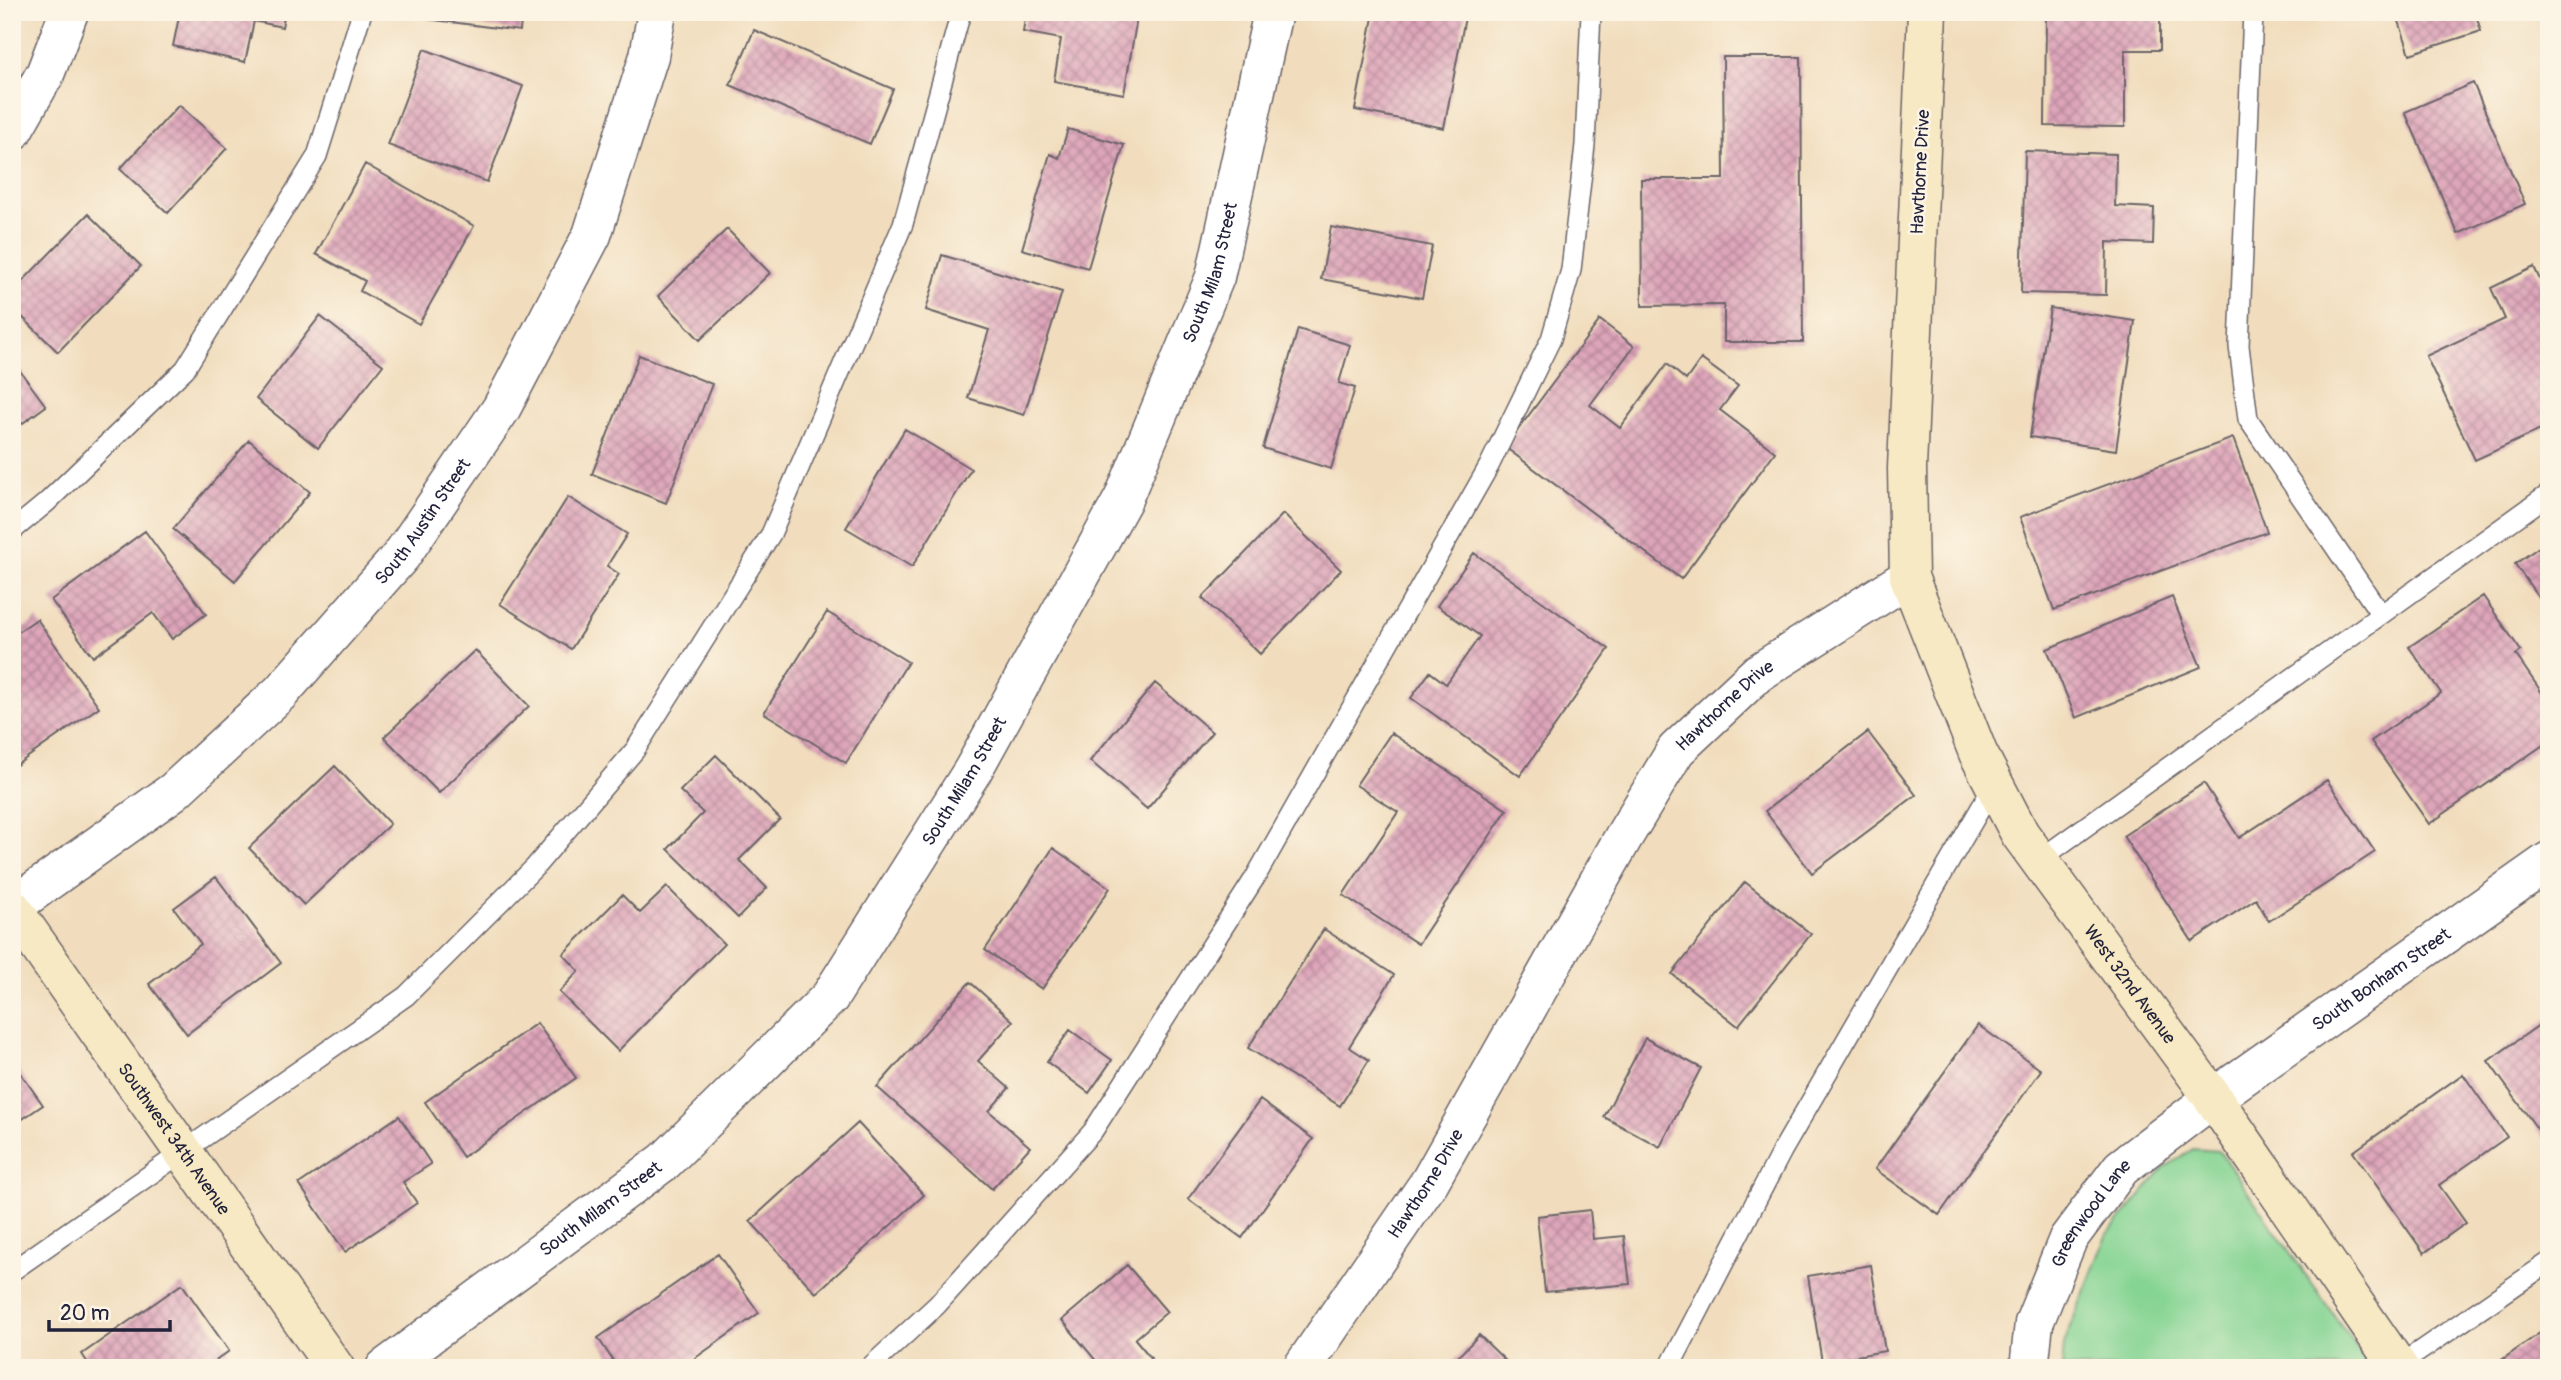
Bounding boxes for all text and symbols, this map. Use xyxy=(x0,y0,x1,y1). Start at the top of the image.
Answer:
street label: Hawthorne Drive xyxy=(1906,109,1935,235)
street label: South Milam Street xyxy=(1178,200,1243,347)
street label: South Austin Street xyxy=(370,454,476,590)
street label: Hawthorne Drive xyxy=(1671,655,1778,756)
street label: South Milam Street xyxy=(917,712,1012,850)
street label: West 32nd Avenue xyxy=(2078,921,2181,1049)
street label: South Bonham Street xyxy=(2308,923,2456,1036)
street label: Southwest 34th Avenue xyxy=(112,1059,235,1220)
street label: Hawthorne Drive xyxy=(1383,1125,1469,1243)
street label: Greenwood Lane xyxy=(2047,1154,2136,1271)
street label: South Milam Street xyxy=(535,1156,667,1262)
scale bar xyxy=(49,1289,170,1333)
text: 20 m xyxy=(60,1300,109,1327)

